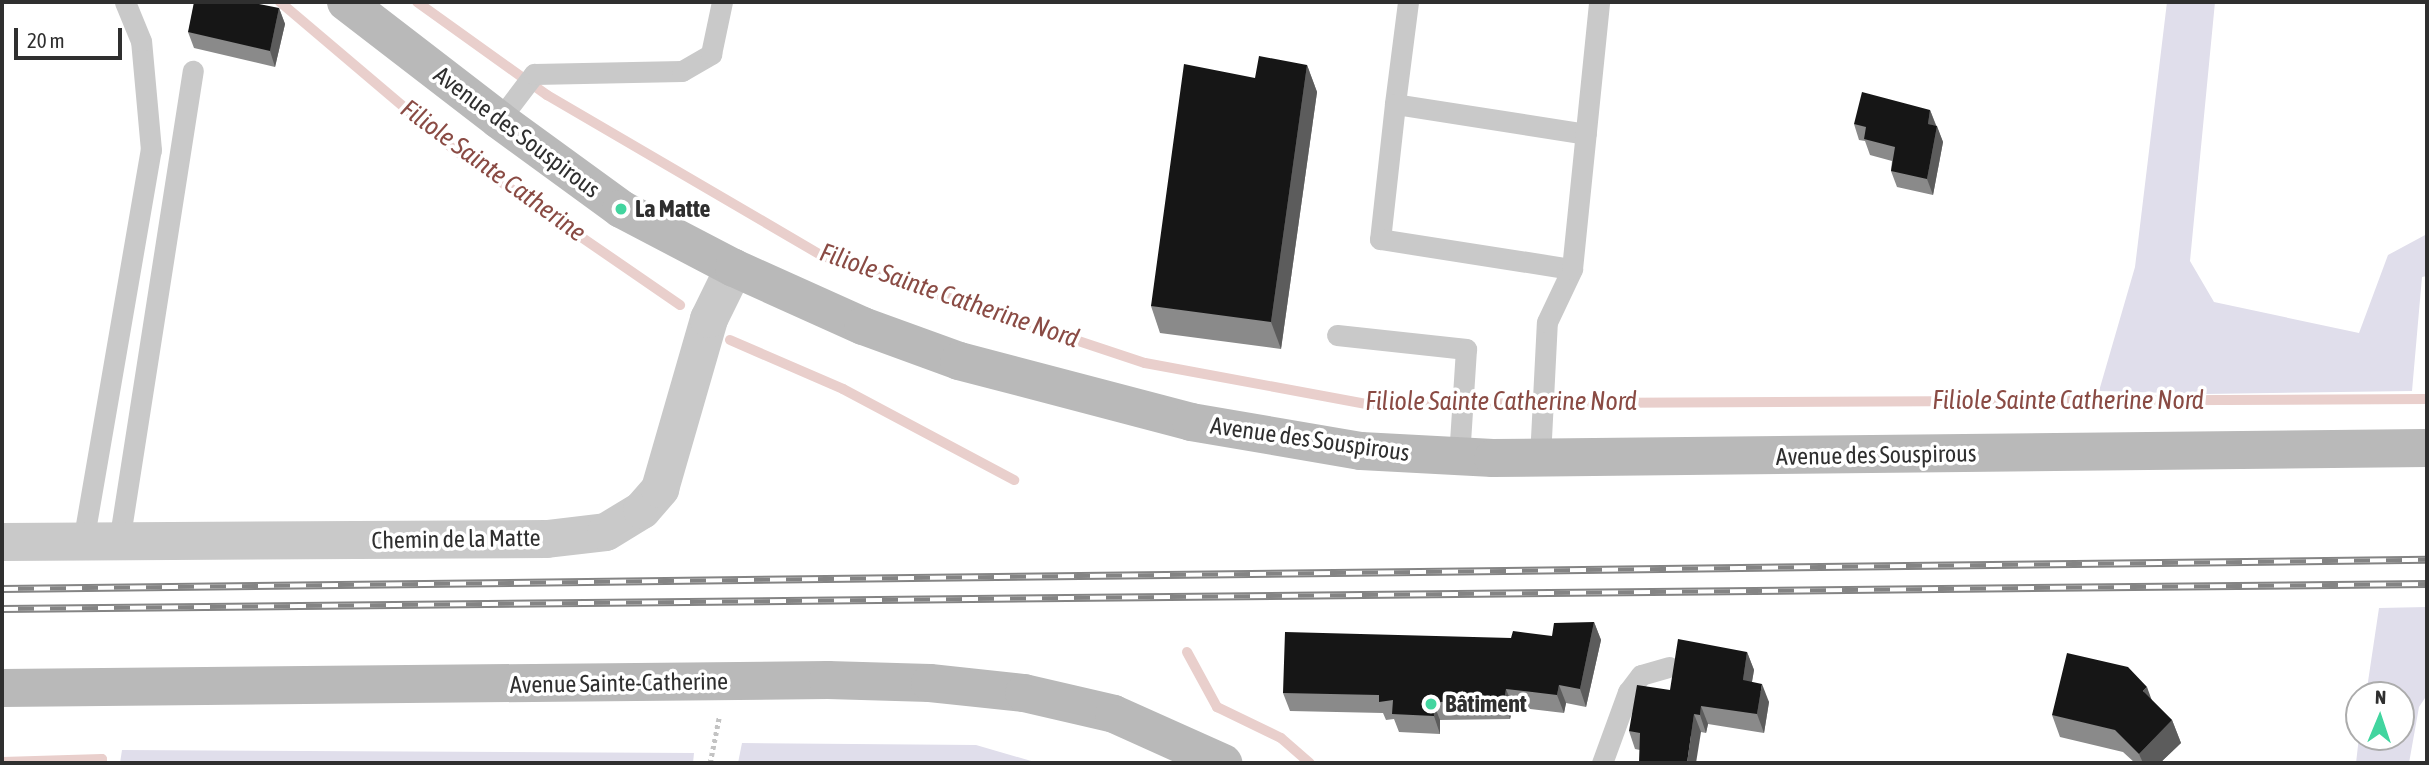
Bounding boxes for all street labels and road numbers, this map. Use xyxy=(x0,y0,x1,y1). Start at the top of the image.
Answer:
street label: Avenue des Souspirous xyxy=(428,60,606,204)
street label: Avenue des Souspirous xyxy=(1209,411,1411,467)
street label: Avenue des Souspirous xyxy=(1776,439,1976,471)
street label: Chemin de la Matte xyxy=(371,523,541,555)
street label: Avenue Sainte-Catherine xyxy=(510,667,728,699)

